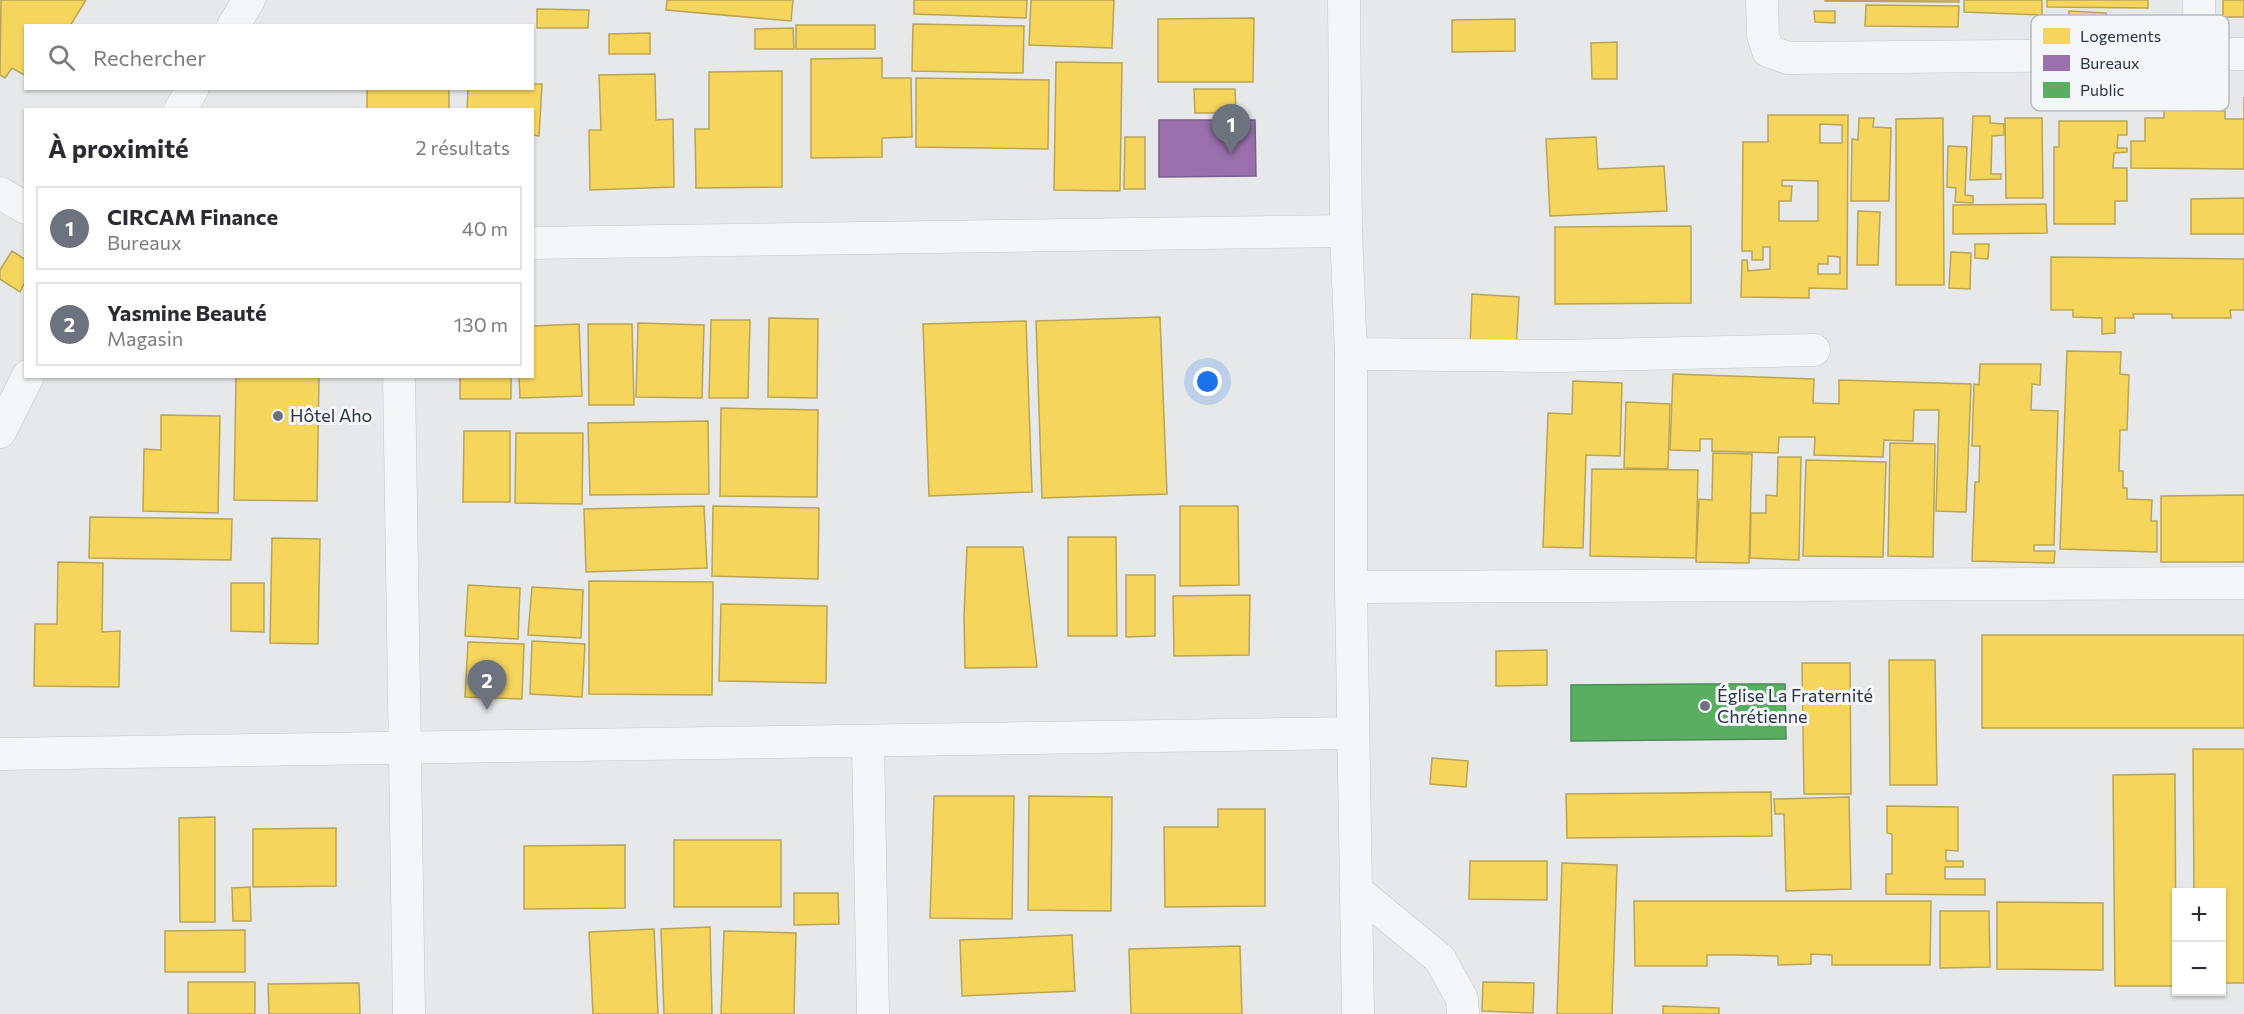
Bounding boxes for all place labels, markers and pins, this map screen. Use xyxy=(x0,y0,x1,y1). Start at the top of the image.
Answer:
pin: 1 xyxy=(1212,104,1250,154)
place label: Hôtel Aho xyxy=(290,404,372,426)
marker: Hôtel Aho xyxy=(271,409,285,423)
pin: 2 xyxy=(468,660,506,710)
place label: Église La Fraternité Chrétienne xyxy=(1717,684,1873,727)
marker: Église La Fraternité Chrétienne xyxy=(1698,699,1712,713)

